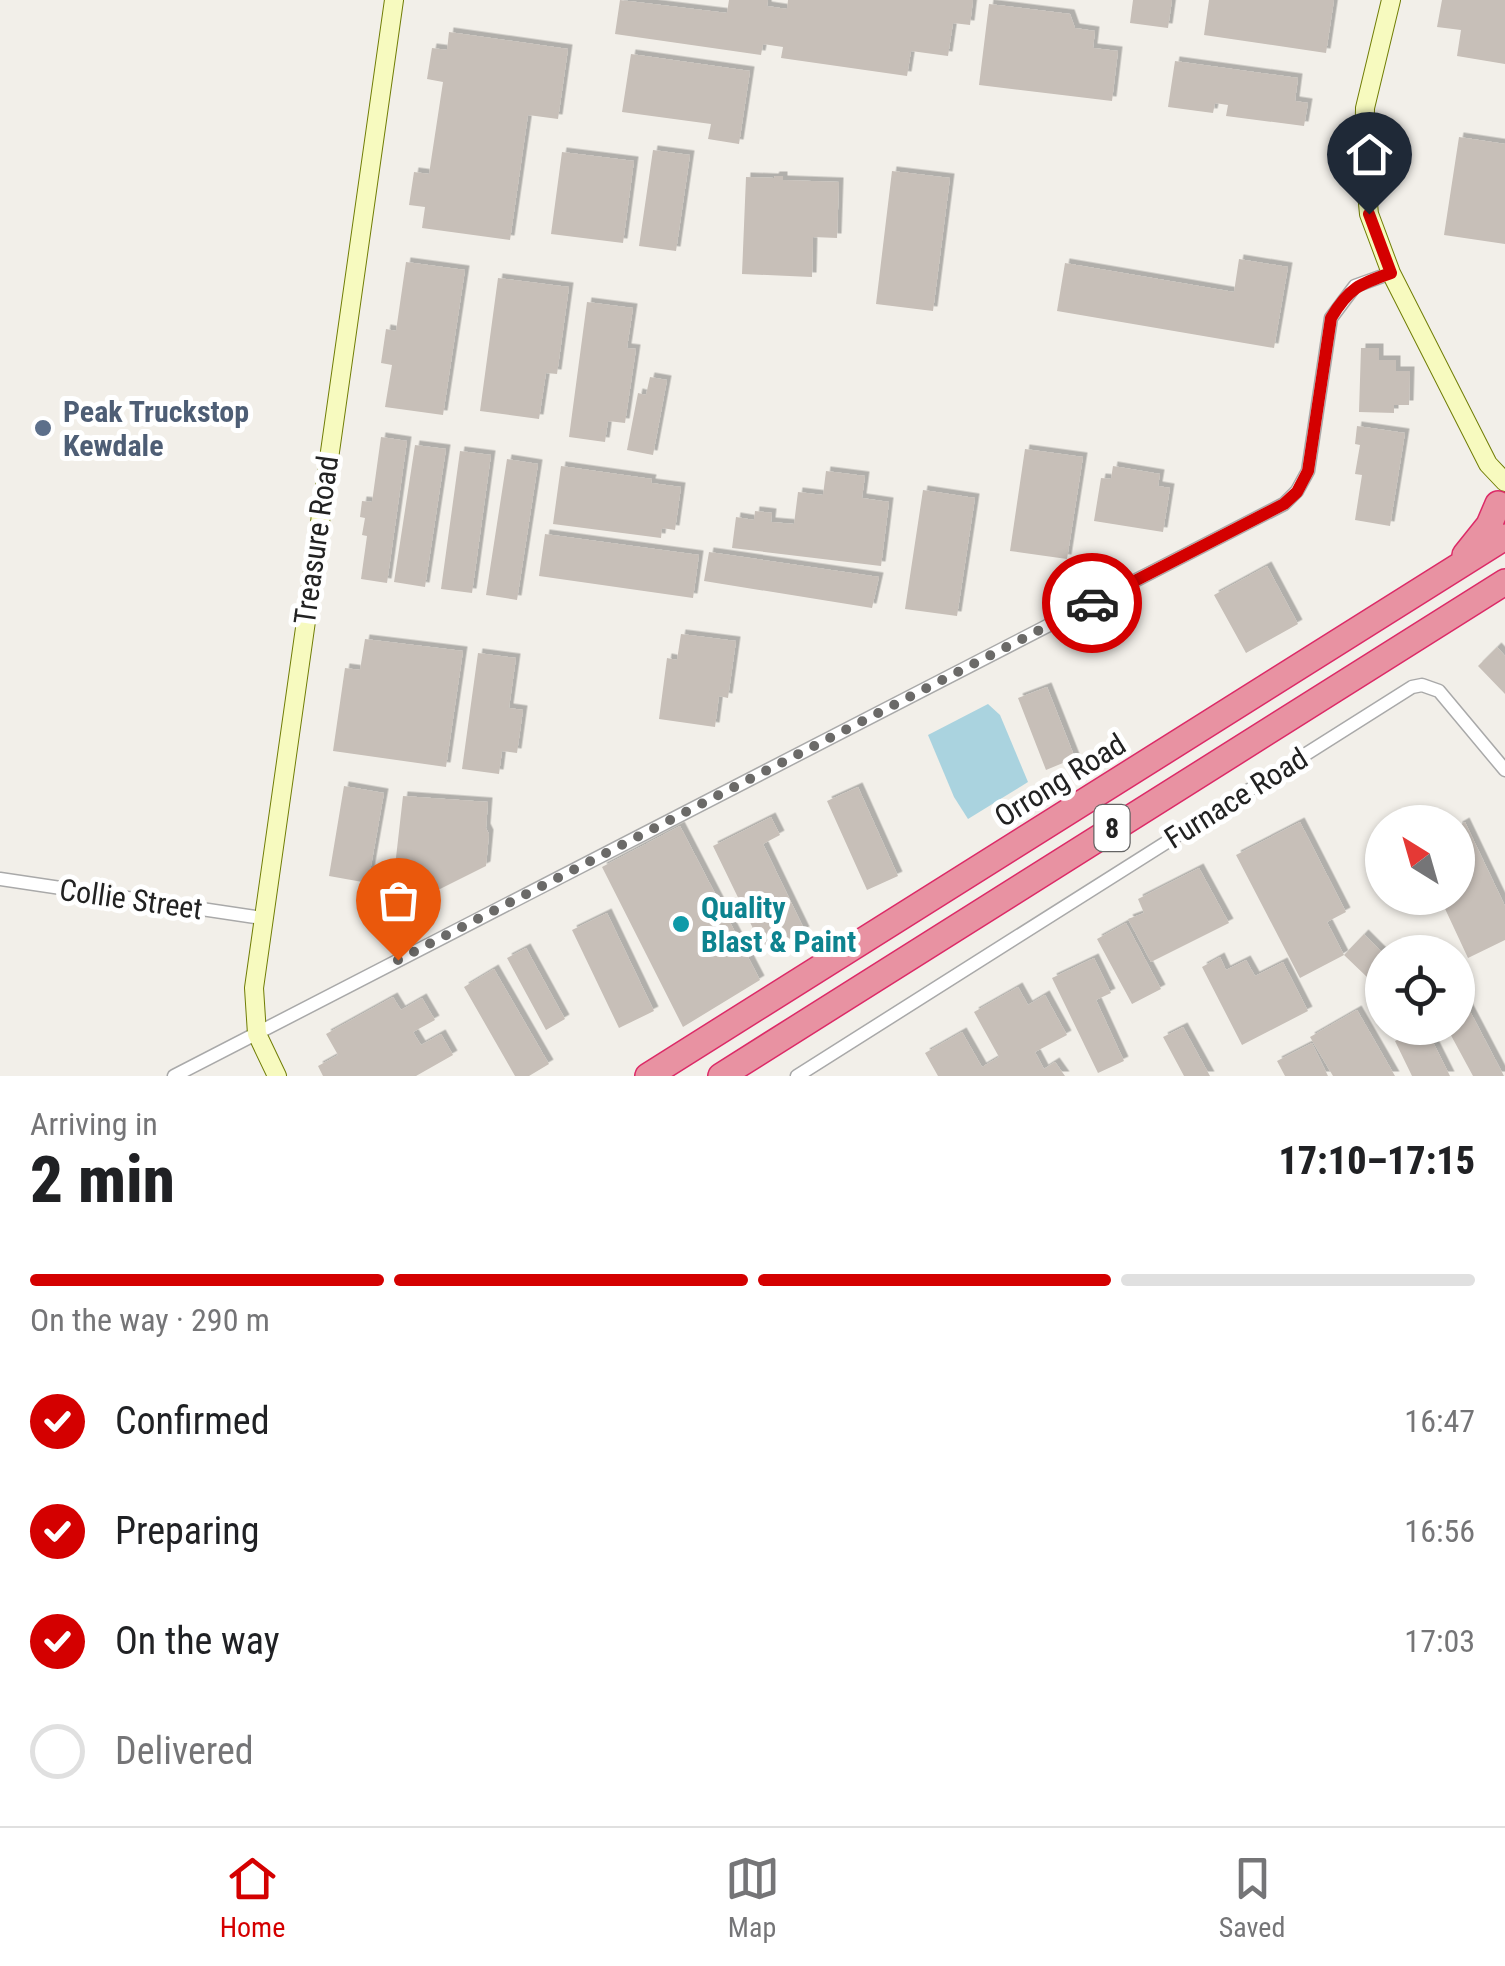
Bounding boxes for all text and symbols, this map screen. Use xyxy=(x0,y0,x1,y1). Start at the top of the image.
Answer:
pin xyxy=(1327,112,1412,215)
icon: home xyxy=(1342,127,1397,182)
place label: Peak Truckstop Kewdale xyxy=(63,394,249,463)
marker: Peak Truckstop Kewdale xyxy=(32,417,54,439)
street label: Treasure Road xyxy=(287,453,345,627)
courier xyxy=(1042,553,1142,653)
icon: car xyxy=(1065,576,1120,631)
street label: Orrong Road xyxy=(988,726,1132,834)
street label: Furnace Road xyxy=(1158,740,1314,856)
road number: 8 xyxy=(1094,805,1130,851)
north arrow xyxy=(1365,805,1475,915)
map controls xyxy=(1365,805,1475,1045)
pin xyxy=(356,858,441,961)
street label: Collie Street xyxy=(57,872,205,926)
icon: bag xyxy=(371,873,426,928)
place label: Quality Blast & Paint xyxy=(701,890,856,959)
marker: Quality Blast & Paint xyxy=(670,913,692,935)
button: locate xyxy=(1365,935,1475,1045)
text: Arriving in xyxy=(30,1105,158,1143)
text: 17:10–17:15 xyxy=(1278,1139,1475,1183)
text: 2 min xyxy=(30,1142,175,1218)
text: On the way · 290 m xyxy=(30,1301,270,1339)
icon: check xyxy=(30,1394,85,1449)
text: Confirmed xyxy=(115,1399,270,1443)
text: 16:47 xyxy=(1404,1402,1475,1440)
icon: check xyxy=(30,1504,85,1559)
text: Preparing xyxy=(115,1509,260,1553)
text: 16:56 xyxy=(1404,1512,1475,1550)
icon: check xyxy=(30,1614,85,1669)
text: On the way xyxy=(115,1619,280,1663)
text: 17:03 xyxy=(1404,1622,1475,1660)
text: Delivered xyxy=(115,1729,254,1773)
tab: Home xyxy=(220,1851,285,1944)
tab: Map xyxy=(725,1851,780,1944)
tab: Saved xyxy=(1219,1851,1285,1944)

